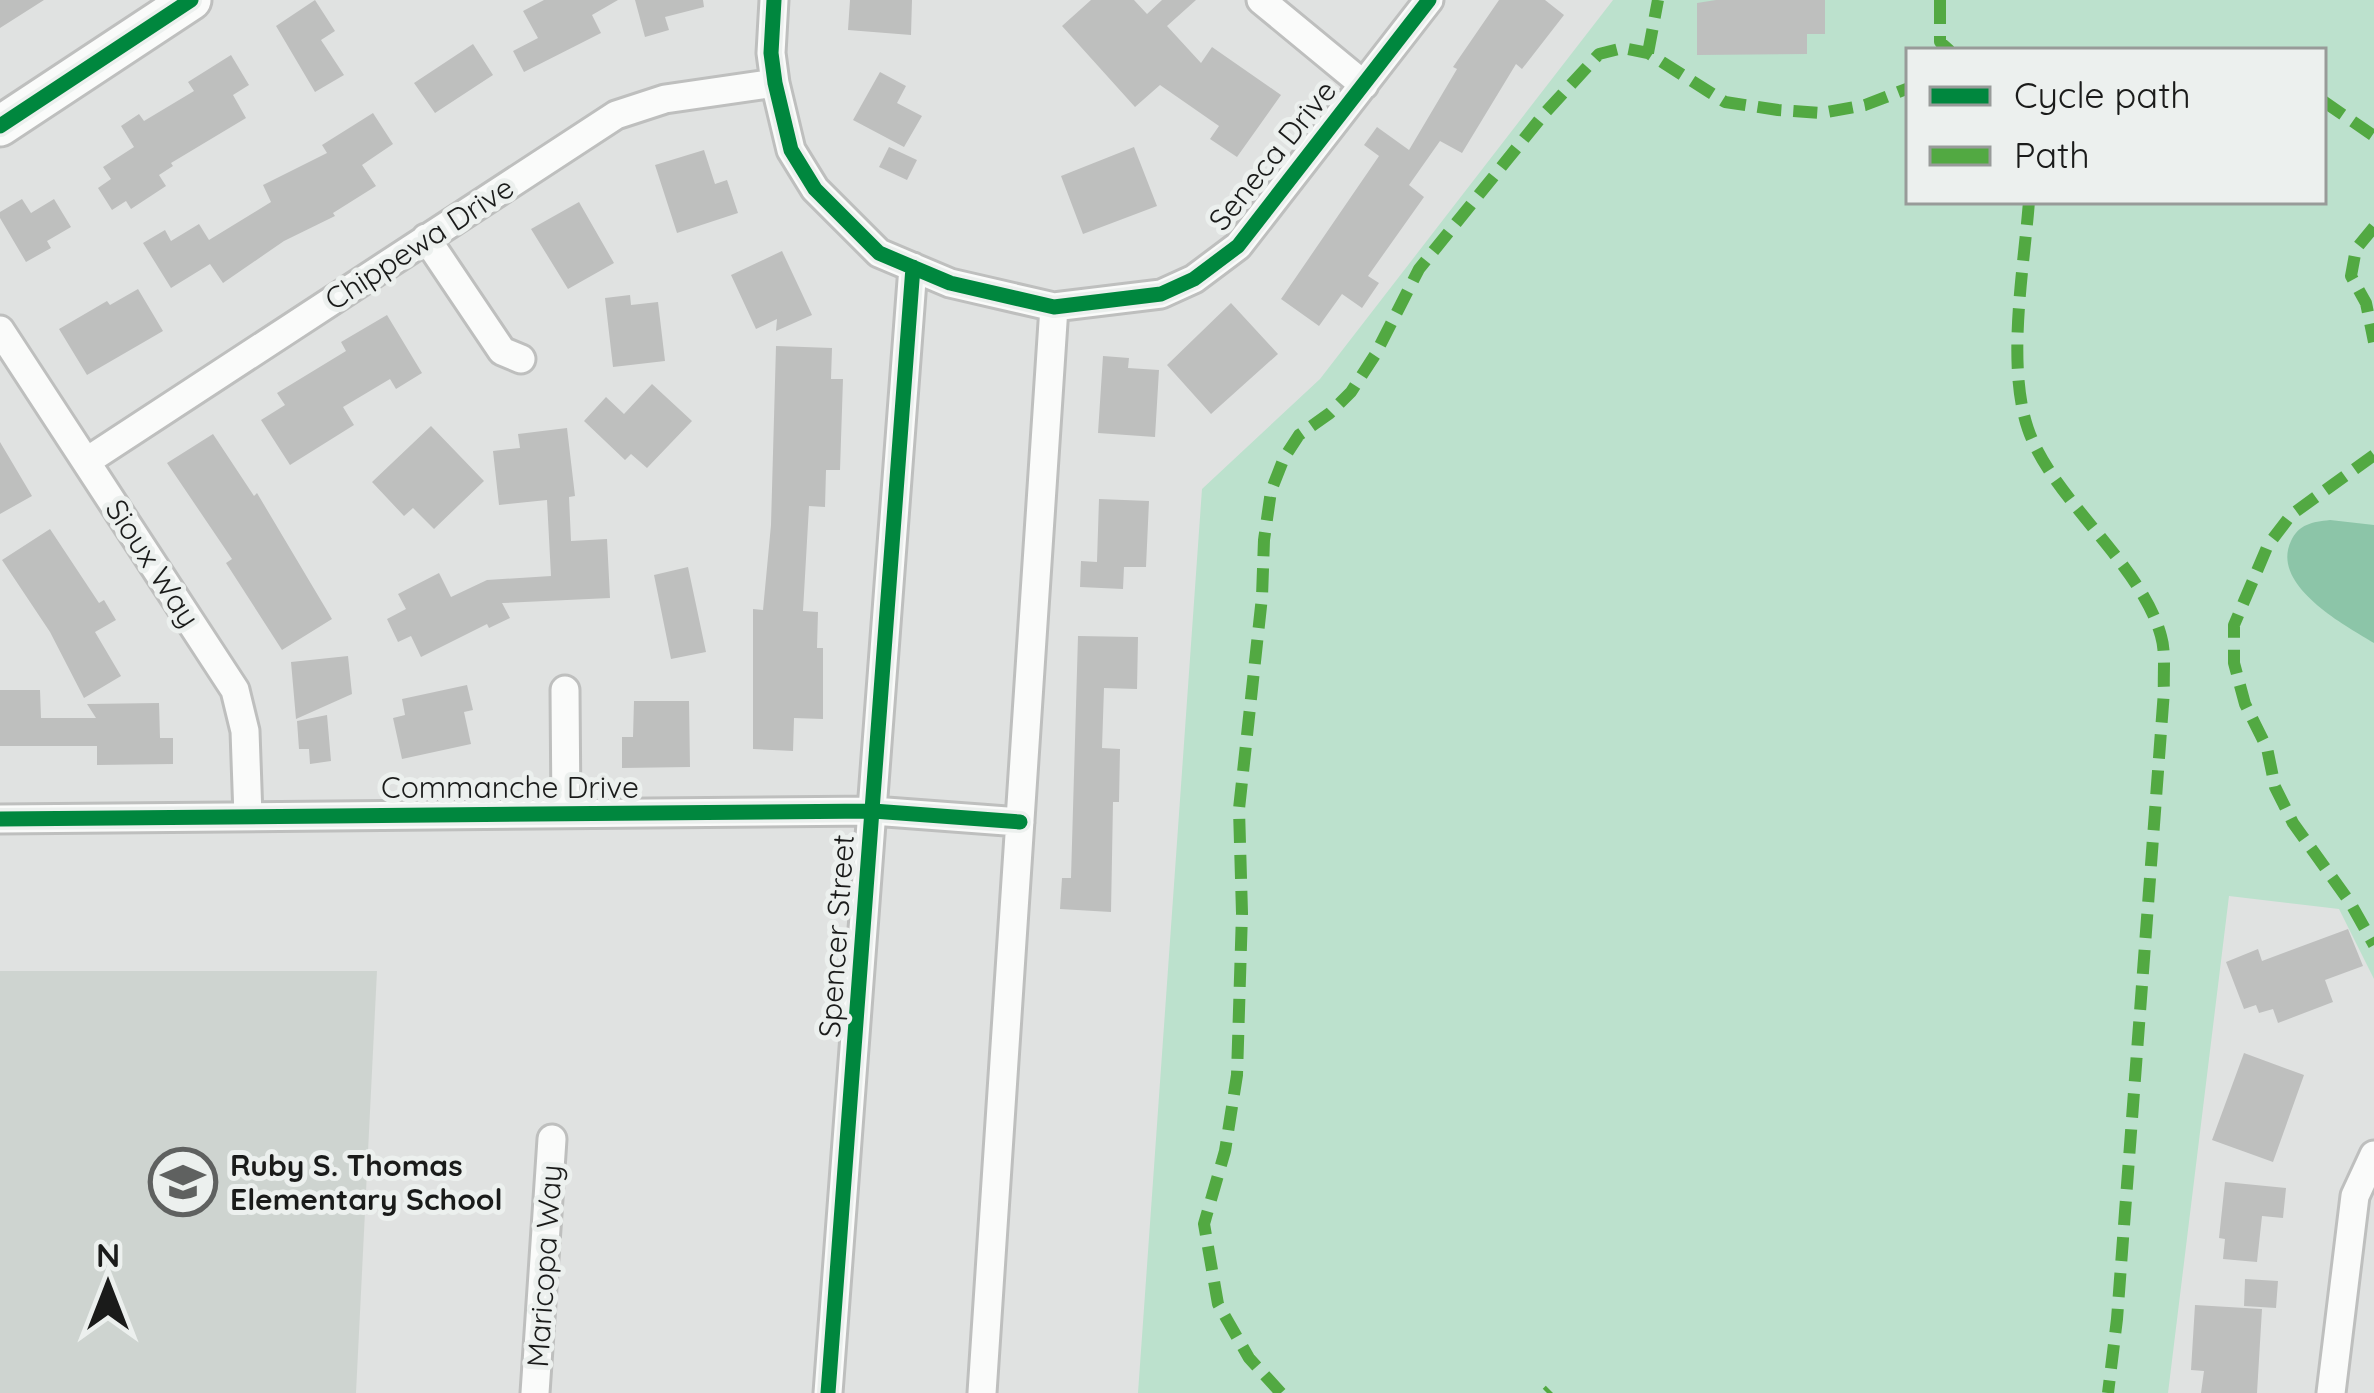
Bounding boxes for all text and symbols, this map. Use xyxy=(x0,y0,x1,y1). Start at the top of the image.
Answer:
legend xyxy=(1906,48,2326,204)
street label: Seneca Drive xyxy=(1200,72,1344,238)
text: Cycle path xyxy=(2014,72,2191,117)
text: Path xyxy=(2014,132,2090,177)
street label: Chippewa Drive xyxy=(317,168,521,318)
street label: Sioux Way xyxy=(98,492,208,634)
street label: Commanche Drive xyxy=(381,768,639,806)
street label: Spencer Street xyxy=(810,833,862,1039)
place label: Ruby S. Thomas Elementary School xyxy=(230,1146,503,1218)
school or university icon: Ruby S. Thomas Elementary School xyxy=(148,1147,218,1217)
street label: Maricopa Way xyxy=(518,1163,570,1369)
north arrow xyxy=(48,1225,168,1345)
text: N xyxy=(96,1234,120,1275)

